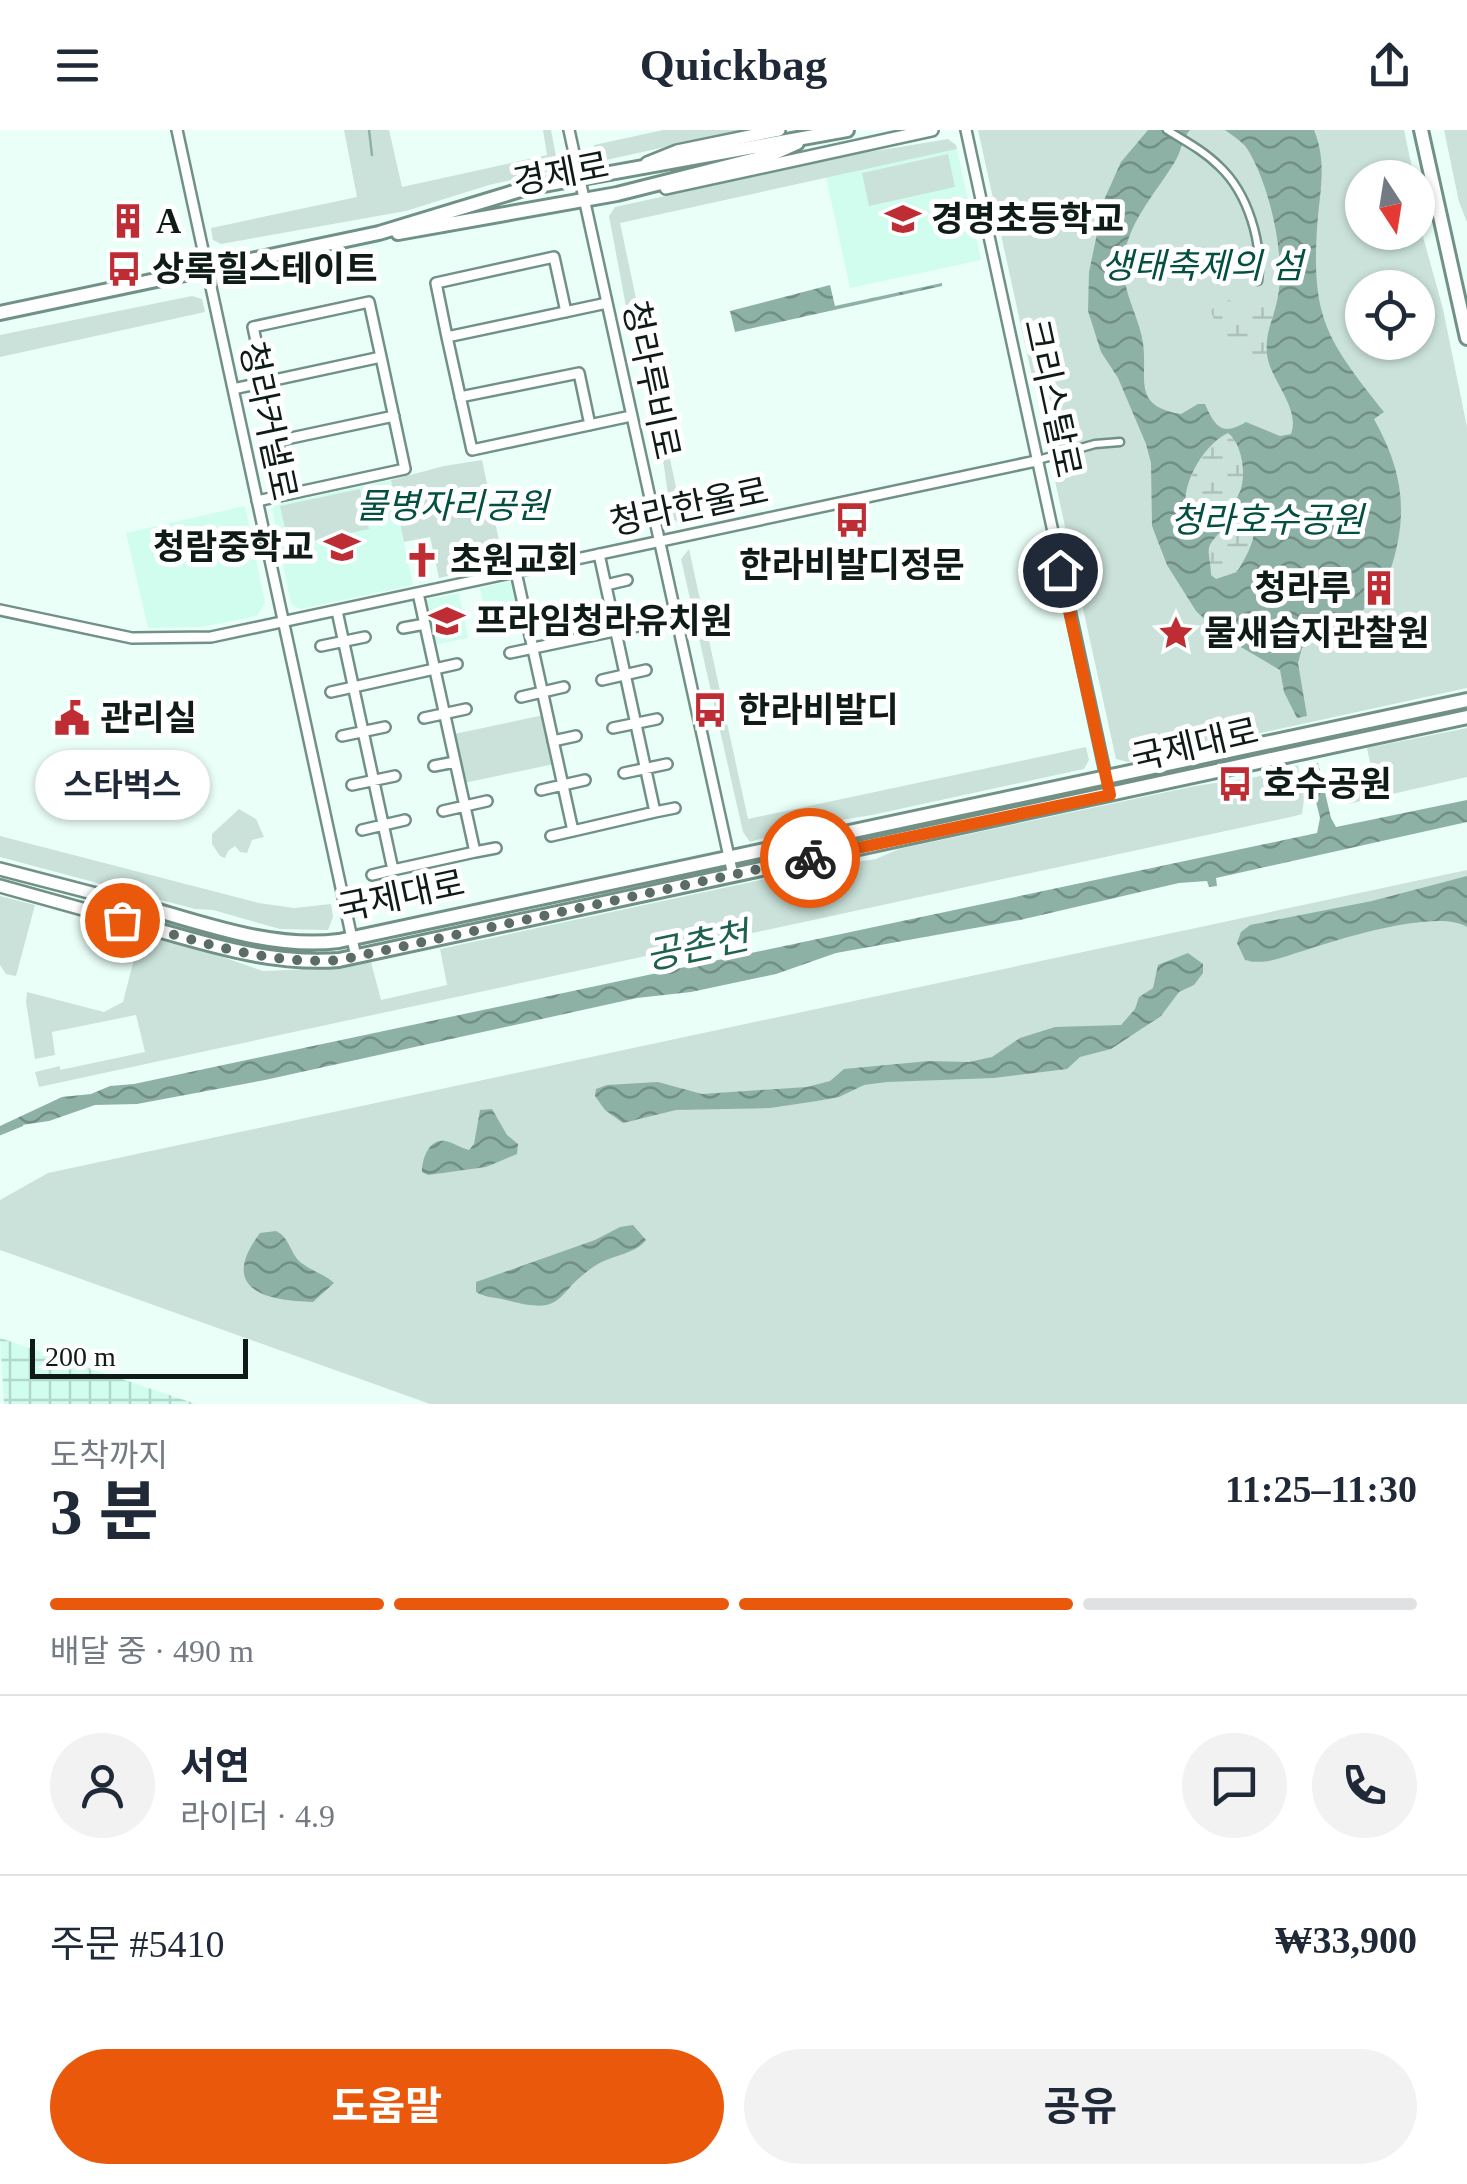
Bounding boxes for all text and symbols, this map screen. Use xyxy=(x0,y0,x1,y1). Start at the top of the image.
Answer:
icon: menu xyxy=(50,38,105,93)
icon: share xyxy=(1362,38,1417,93)
text: Quickbag xyxy=(640,40,827,90)
street label: 경제로 xyxy=(510,146,612,202)
north arrow xyxy=(1345,160,1435,250)
map controls xyxy=(1345,160,1435,360)
school or university icon: 경명초등학교 xyxy=(884,200,922,238)
place label: 경명초등학교 xyxy=(931,200,1124,239)
building icon: A xyxy=(109,202,147,240)
place label: A xyxy=(156,202,182,241)
park label: 생태축제의 섬 xyxy=(1101,247,1307,286)
bus stop icon: 상록힐스테이트 xyxy=(105,250,143,288)
place label: 상록힐스테이트 xyxy=(152,250,377,289)
button: locate xyxy=(1345,270,1435,360)
street label: 청라루비로 xyxy=(615,297,687,463)
street label: 크리스탈로 xyxy=(1016,315,1088,481)
street label: 청라커낼로 xyxy=(232,338,304,504)
street label: 청라한울로 xyxy=(606,471,772,543)
park label: 물병자리공원 xyxy=(355,487,551,526)
bus stop icon: 한라비발디정문 xyxy=(833,501,871,539)
park label: 청라호수공원 xyxy=(1170,501,1366,540)
place label: 청람중학교 xyxy=(153,528,314,567)
school or university icon: 청람중학교 xyxy=(323,528,361,566)
pin xyxy=(1018,528,1103,613)
church icon: 초원교회 xyxy=(403,541,441,579)
place label: 초원교회 xyxy=(450,541,579,580)
icon: home xyxy=(1033,543,1088,598)
place label: 한라비발디정문 xyxy=(739,546,965,585)
place label: 청라루 xyxy=(1254,569,1351,608)
building icon: 청라루 xyxy=(1360,569,1398,607)
school or university icon: 프라임청라유치원 xyxy=(428,602,466,640)
place label: 프라임청라유치원 xyxy=(475,602,733,641)
place icon: 물새습지관찰원 xyxy=(1157,614,1195,652)
place label: 물새습지관찰원 xyxy=(1204,614,1429,653)
bus stop icon: 한라비발디 xyxy=(691,691,729,729)
place label: 한라비발디 xyxy=(738,691,899,730)
public building icon: 관리실 xyxy=(53,699,91,737)
place label: 관리실 xyxy=(100,699,197,738)
street label: 국제대로 xyxy=(1128,712,1262,778)
callout: 스타벅스 xyxy=(34,750,210,820)
bus stop icon: 호수공원 xyxy=(1216,765,1254,803)
place label: 호수공원 xyxy=(1263,765,1392,804)
text: 스타벅스 xyxy=(64,767,181,803)
courier xyxy=(760,808,860,908)
icon: bike xyxy=(783,831,838,886)
street label: 국제대로 xyxy=(334,864,468,928)
pin xyxy=(80,878,165,963)
icon: bag xyxy=(95,893,150,948)
water label: 공촌천 xyxy=(641,914,757,977)
scale bar xyxy=(30,1334,248,1378)
text: 200 m xyxy=(45,1341,116,1372)
text: 도착까지 xyxy=(50,1437,168,1473)
text: 11:25–11:30 xyxy=(1225,1468,1417,1510)
text: 3 분 xyxy=(50,1476,159,1548)
text: 배달 중 · 490 m xyxy=(50,1633,254,1669)
button: person xyxy=(50,1733,155,1838)
button: chat xyxy=(1182,1733,1287,1838)
button: phone xyxy=(1312,1733,1417,1838)
text: 서연 xyxy=(180,1745,250,1787)
text: 라이더 · 4.9 xyxy=(180,1798,335,1834)
text: ₩33,900 xyxy=(1275,1919,1417,1961)
text: 주문 #5410 xyxy=(50,1923,224,1965)
button: 도움말 xyxy=(50,2049,724,2164)
button: 공유 xyxy=(744,2049,1417,2164)

